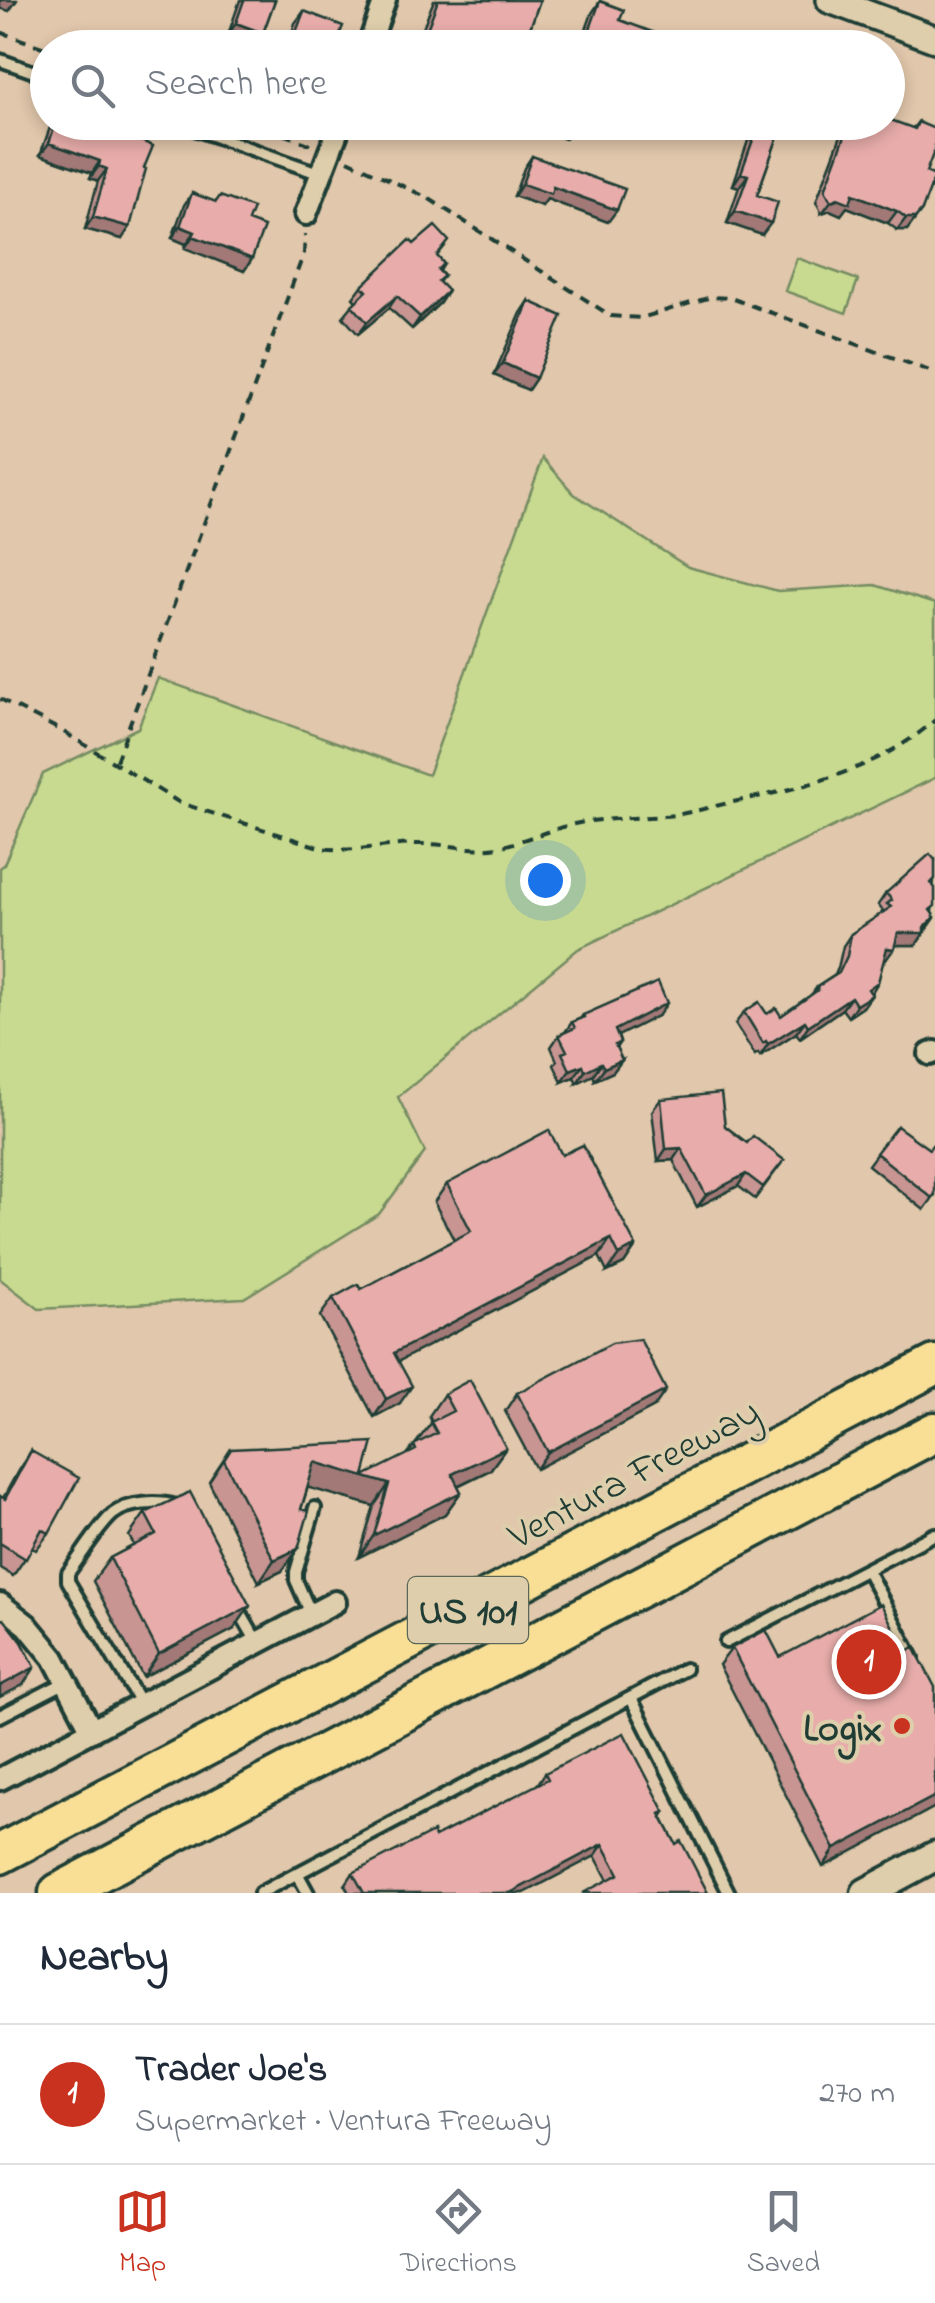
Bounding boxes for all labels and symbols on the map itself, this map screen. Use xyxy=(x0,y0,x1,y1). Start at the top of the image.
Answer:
your location xyxy=(520,855,571,906)
street label: Ventura Freeway xyxy=(498,1385,772,1568)
road number: US 101 xyxy=(408,1577,528,1643)
pin: 1 xyxy=(836,1624,902,1700)
place label: Logix xyxy=(803,1701,882,1760)
marker: Logix xyxy=(891,1715,913,1737)

